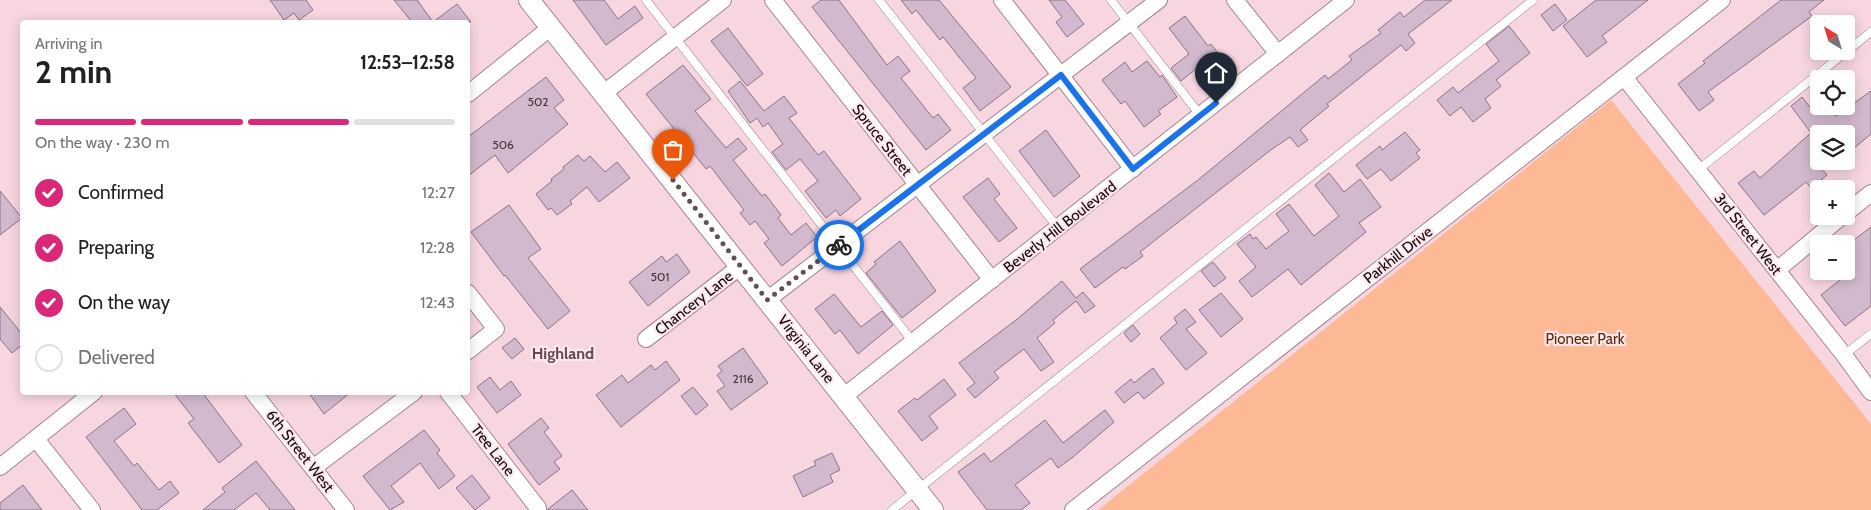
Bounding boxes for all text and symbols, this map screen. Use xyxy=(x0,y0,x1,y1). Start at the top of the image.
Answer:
north arrow xyxy=(1810,15,1855,60)
map controls xyxy=(1810,15,1855,280)
text: Arriving in xyxy=(35,34,102,53)
text: 12:53–12:58 xyxy=(360,51,455,74)
text: 2 min xyxy=(35,52,112,91)
pin xyxy=(1195,52,1237,103)
icon: home xyxy=(1202,59,1230,87)
button: locate xyxy=(1810,70,1855,115)
house number: 502 xyxy=(527,94,549,109)
street label: Spruce Street xyxy=(848,101,916,179)
button: layers xyxy=(1810,125,1855,170)
pin xyxy=(652,129,694,180)
text: On the way · 230 m xyxy=(35,133,169,152)
icon: bag xyxy=(659,136,687,164)
house number: 506 xyxy=(492,137,514,152)
street label: Beverly Hill Boulevard xyxy=(1000,177,1120,277)
icon: check xyxy=(35,179,63,207)
button: + xyxy=(1810,180,1855,225)
text: Confirmed xyxy=(78,181,164,204)
text: 12:27 xyxy=(422,183,455,202)
street label: 3rd Street West xyxy=(1710,190,1786,278)
courier xyxy=(814,220,864,270)
street label: Parkhill Drive xyxy=(1360,222,1436,287)
icon: bike xyxy=(825,231,853,259)
icon: check xyxy=(35,234,63,262)
button: − xyxy=(1810,235,1855,280)
text: Preparing xyxy=(78,236,154,259)
text: 12:28 xyxy=(420,238,455,257)
street label: Chancery Lane xyxy=(651,267,737,339)
house number: 501 xyxy=(651,269,669,284)
icon: check xyxy=(35,289,63,317)
text: On the way xyxy=(78,291,170,314)
text: 12:43 xyxy=(420,293,455,312)
street label: Virginia Lane xyxy=(774,311,838,387)
park label: Pioneer Park xyxy=(1546,330,1625,348)
district label: Highland xyxy=(532,344,594,363)
text: Delivered xyxy=(78,346,155,369)
house number: 2116 xyxy=(733,371,754,386)
street label: 6th Street West xyxy=(262,406,338,496)
street label: Tree Lane xyxy=(467,421,519,480)

